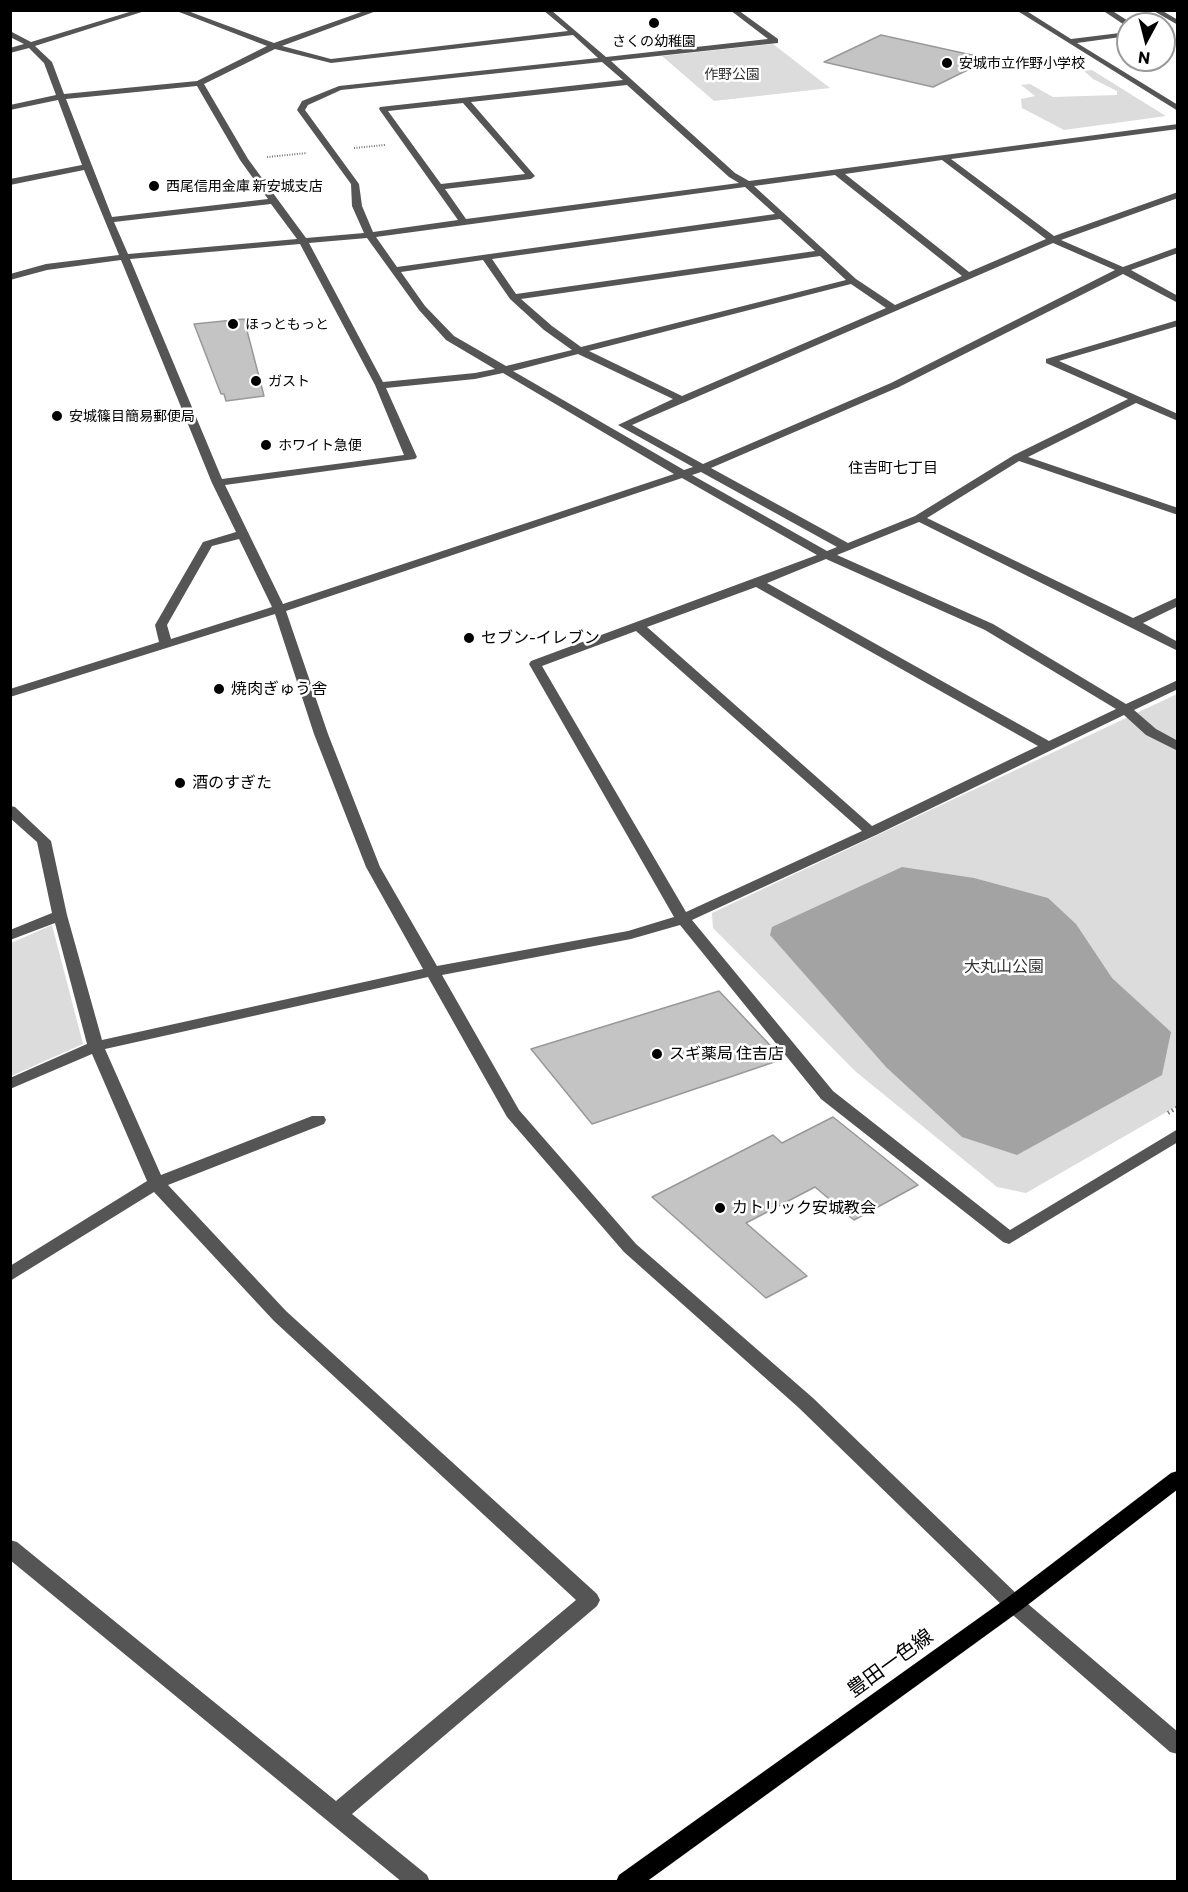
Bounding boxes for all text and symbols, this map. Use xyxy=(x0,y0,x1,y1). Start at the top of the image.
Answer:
north arrow xyxy=(1116,12,1176,72)
marker: さくの幼稚園 xyxy=(647,16,661,30)
place label: さくの幼稚園 xyxy=(612,33,696,49)
text: N xyxy=(1137,48,1151,69)
place label: 安城市立作野小学校 xyxy=(959,55,1085,71)
marker: 安城市立作野小学校 xyxy=(940,56,954,70)
park label: 作野公園 xyxy=(704,66,760,82)
place label: 西尾信用金庫 新安城支店 xyxy=(166,178,323,194)
marker: 西尾信用金庫 新安城支店 xyxy=(147,179,161,193)
place label: ほっともっと xyxy=(245,316,329,332)
marker: ほっともっと xyxy=(226,317,240,331)
place label: ガスト xyxy=(268,373,310,389)
marker: ガスト xyxy=(249,374,263,388)
place label: 安城篠目簡易郵便局 xyxy=(69,408,195,424)
marker: 安城篠目簡易郵便局 xyxy=(50,409,64,423)
place label: ホワイト急便 xyxy=(278,437,362,453)
marker: ホワイト急便 xyxy=(259,438,273,452)
district label: 住吉町七丁目 xyxy=(848,459,938,477)
place label: セブン-イレブン xyxy=(481,628,600,648)
marker: セブン-イレブン xyxy=(462,631,476,645)
place label: 焼肉ぎゅう舎 xyxy=(231,679,327,699)
marker: 焼肉ぎゅう舎 xyxy=(212,682,226,696)
place label: 酒のすぎた xyxy=(192,773,272,793)
marker: 酒のすぎた xyxy=(173,776,187,790)
park label: 大丸山公園 xyxy=(964,957,1044,977)
place label: スギ薬局 住吉店 xyxy=(669,1044,784,1064)
marker: スギ薬局 住吉店 xyxy=(650,1047,664,1061)
place label: カトリック安城教会 xyxy=(732,1198,876,1218)
marker: カトリック安城教会 xyxy=(713,1201,727,1215)
street label: 豊田一色線 xyxy=(842,1624,938,1702)

